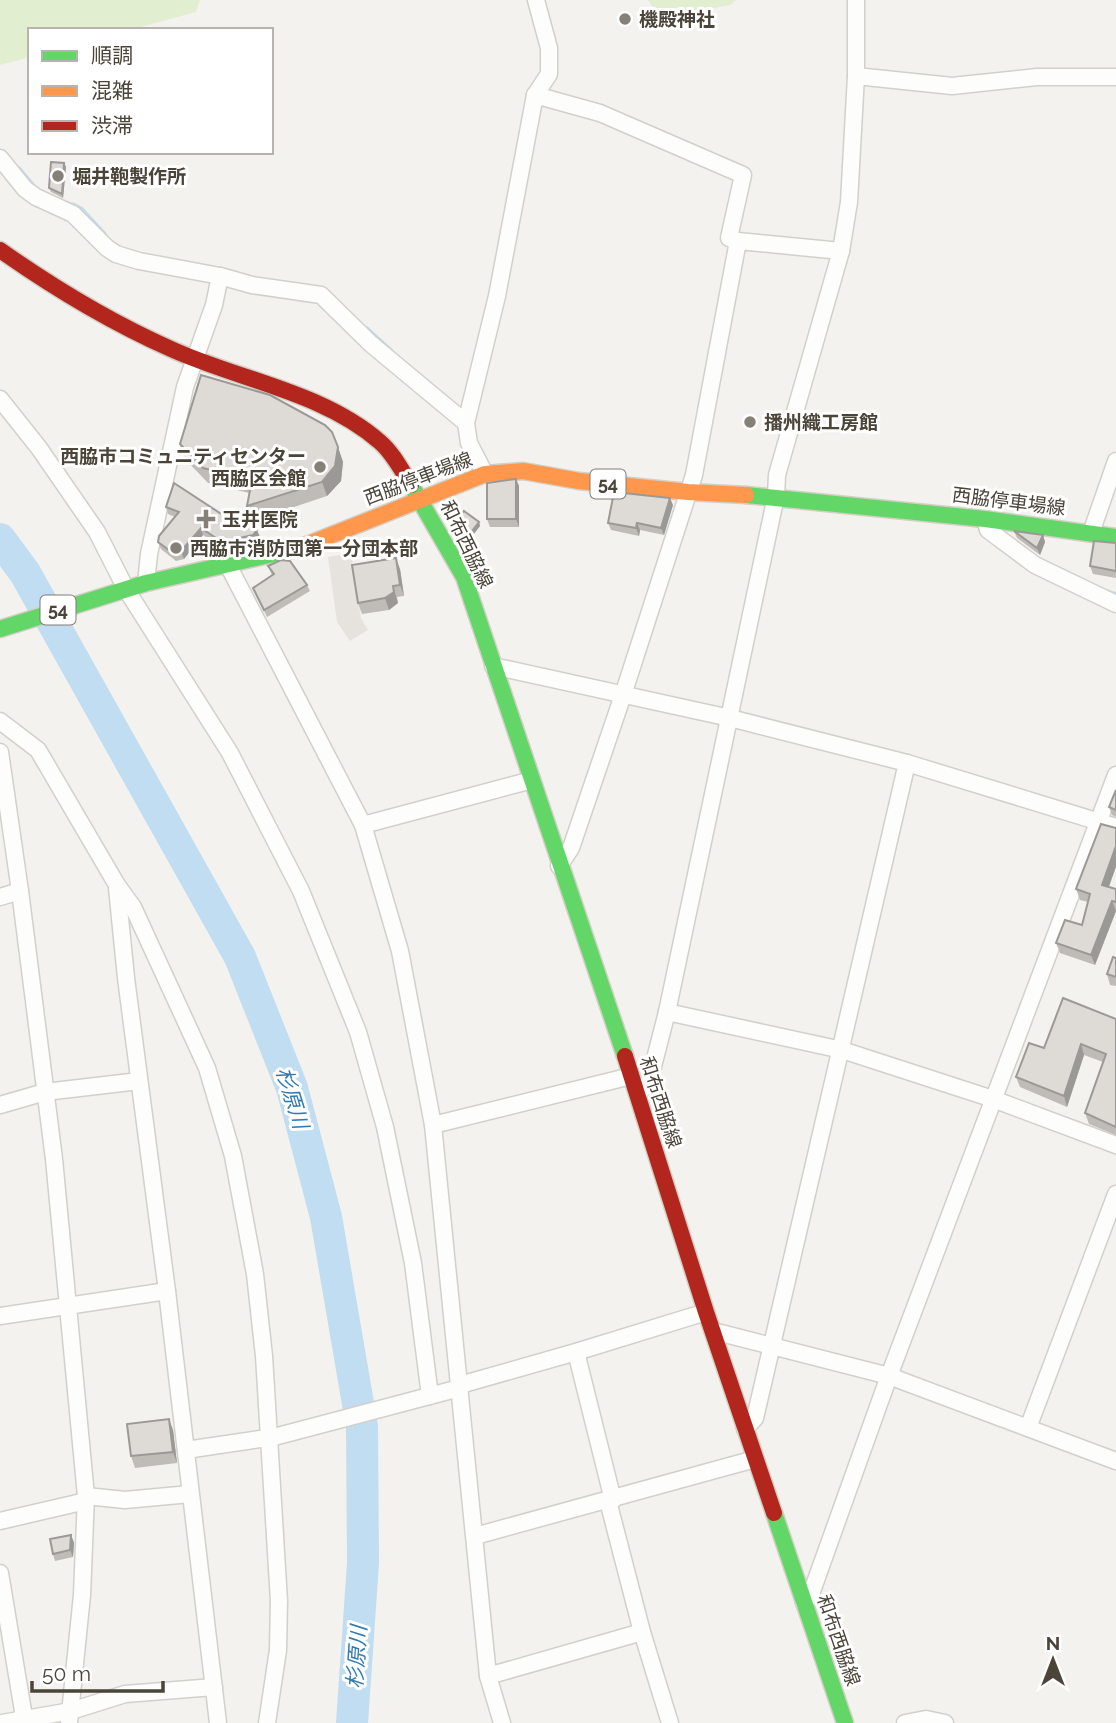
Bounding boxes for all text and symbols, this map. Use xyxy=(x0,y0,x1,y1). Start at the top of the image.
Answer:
place label: 機殿神社 xyxy=(639,8,715,30)
marker: 機殿神社 xyxy=(617,11,633,27)
legend xyxy=(28,28,273,154)
text: 順調 xyxy=(91,43,133,68)
text: 混雑 xyxy=(91,78,133,103)
text: 渋滞 xyxy=(91,113,133,138)
place label: 堀井鞄製作所 xyxy=(72,165,186,187)
marker: 堀井鞄製作所 xyxy=(50,168,66,184)
place label: 播州織工房館 xyxy=(764,411,878,433)
marker: 播州織工房館 xyxy=(742,414,758,430)
place label: 西脇市コミュニティセンター 西脇区会館 xyxy=(60,445,306,489)
street label: 西脇停車場線 xyxy=(361,447,475,509)
marker: 西脇市コミュニティセンター 西脇区会館 xyxy=(312,459,328,475)
road number: 54 xyxy=(590,470,626,498)
street label: 西脇停車場線 xyxy=(951,483,1067,519)
street label: 和布西脇線 xyxy=(436,496,498,592)
place label: 玉井医院 xyxy=(222,508,298,530)
marker: 玉井医院 xyxy=(196,509,216,529)
place label: 西脇市消防団第一分団本部 xyxy=(190,537,418,559)
marker: 西脇市消防団第一分団本部 xyxy=(168,540,184,556)
road number: 54 xyxy=(41,596,76,624)
street label: 和布西脇線 xyxy=(636,1053,686,1151)
water label: 杉原川 xyxy=(271,1064,314,1134)
street label: 和布西脇線 xyxy=(813,1591,865,1689)
water label: 杉原川 xyxy=(342,1623,371,1689)
north arrow xyxy=(1018,1625,1088,1695)
text: N xyxy=(1046,1632,1060,1654)
scale bar xyxy=(32,1650,163,1694)
text: 50 m xyxy=(42,1661,91,1686)

